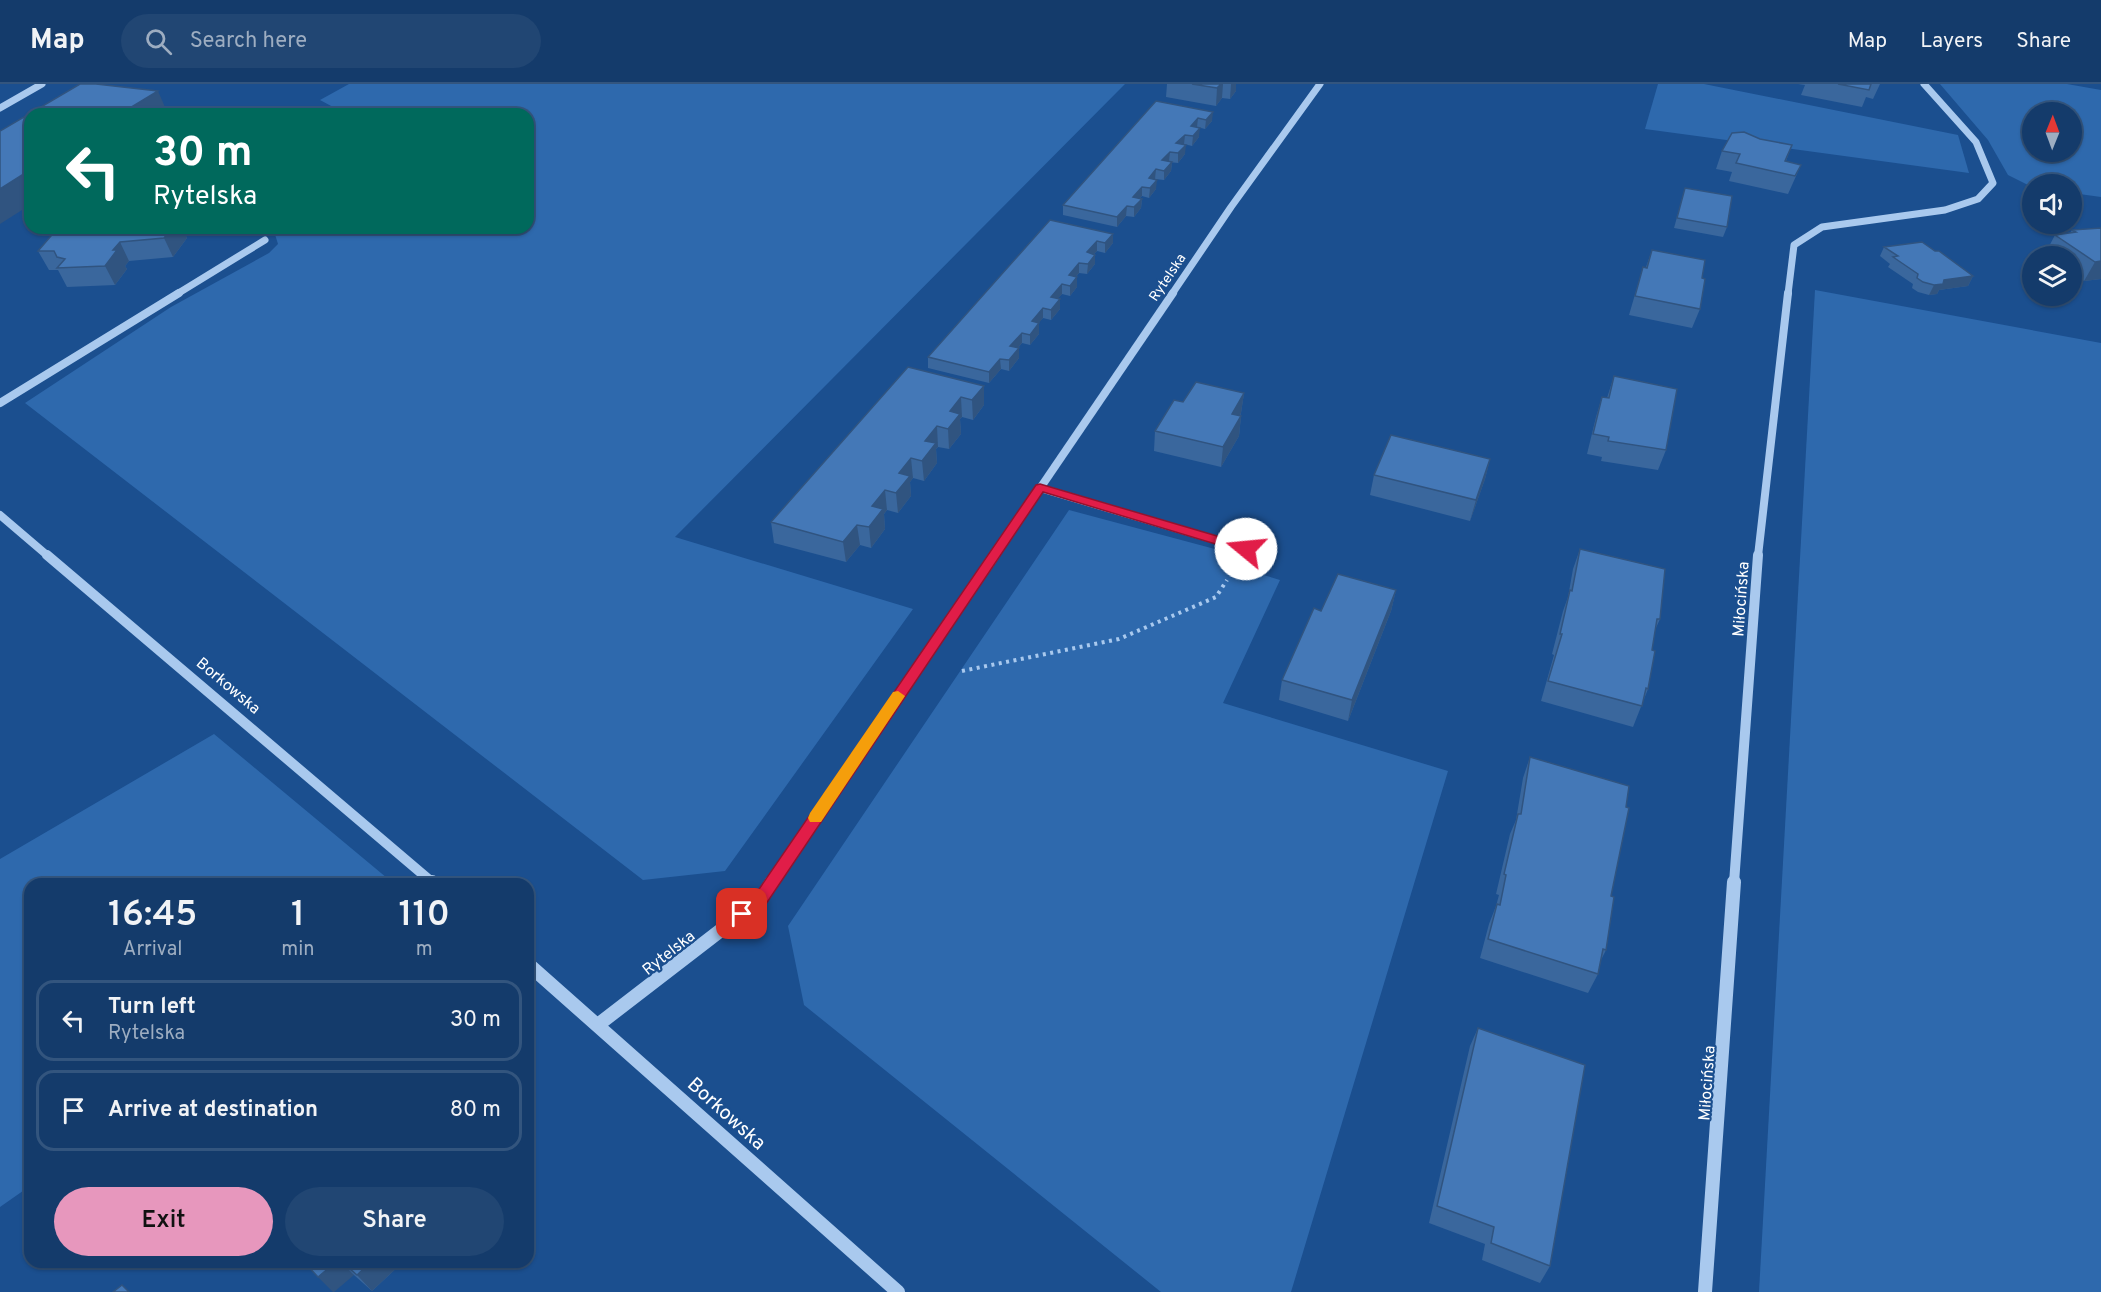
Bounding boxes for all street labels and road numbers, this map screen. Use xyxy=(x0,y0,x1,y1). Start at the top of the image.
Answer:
street label: Rytelska xyxy=(1146,251,1190,305)
street label: Miłocińska xyxy=(1729,561,1755,637)
street label: Borkowska xyxy=(191,654,264,719)
street label: Rytelska xyxy=(639,927,700,980)
street label: Miłocińska xyxy=(1695,1045,1721,1121)
street label: Borkowska xyxy=(681,1072,770,1157)

